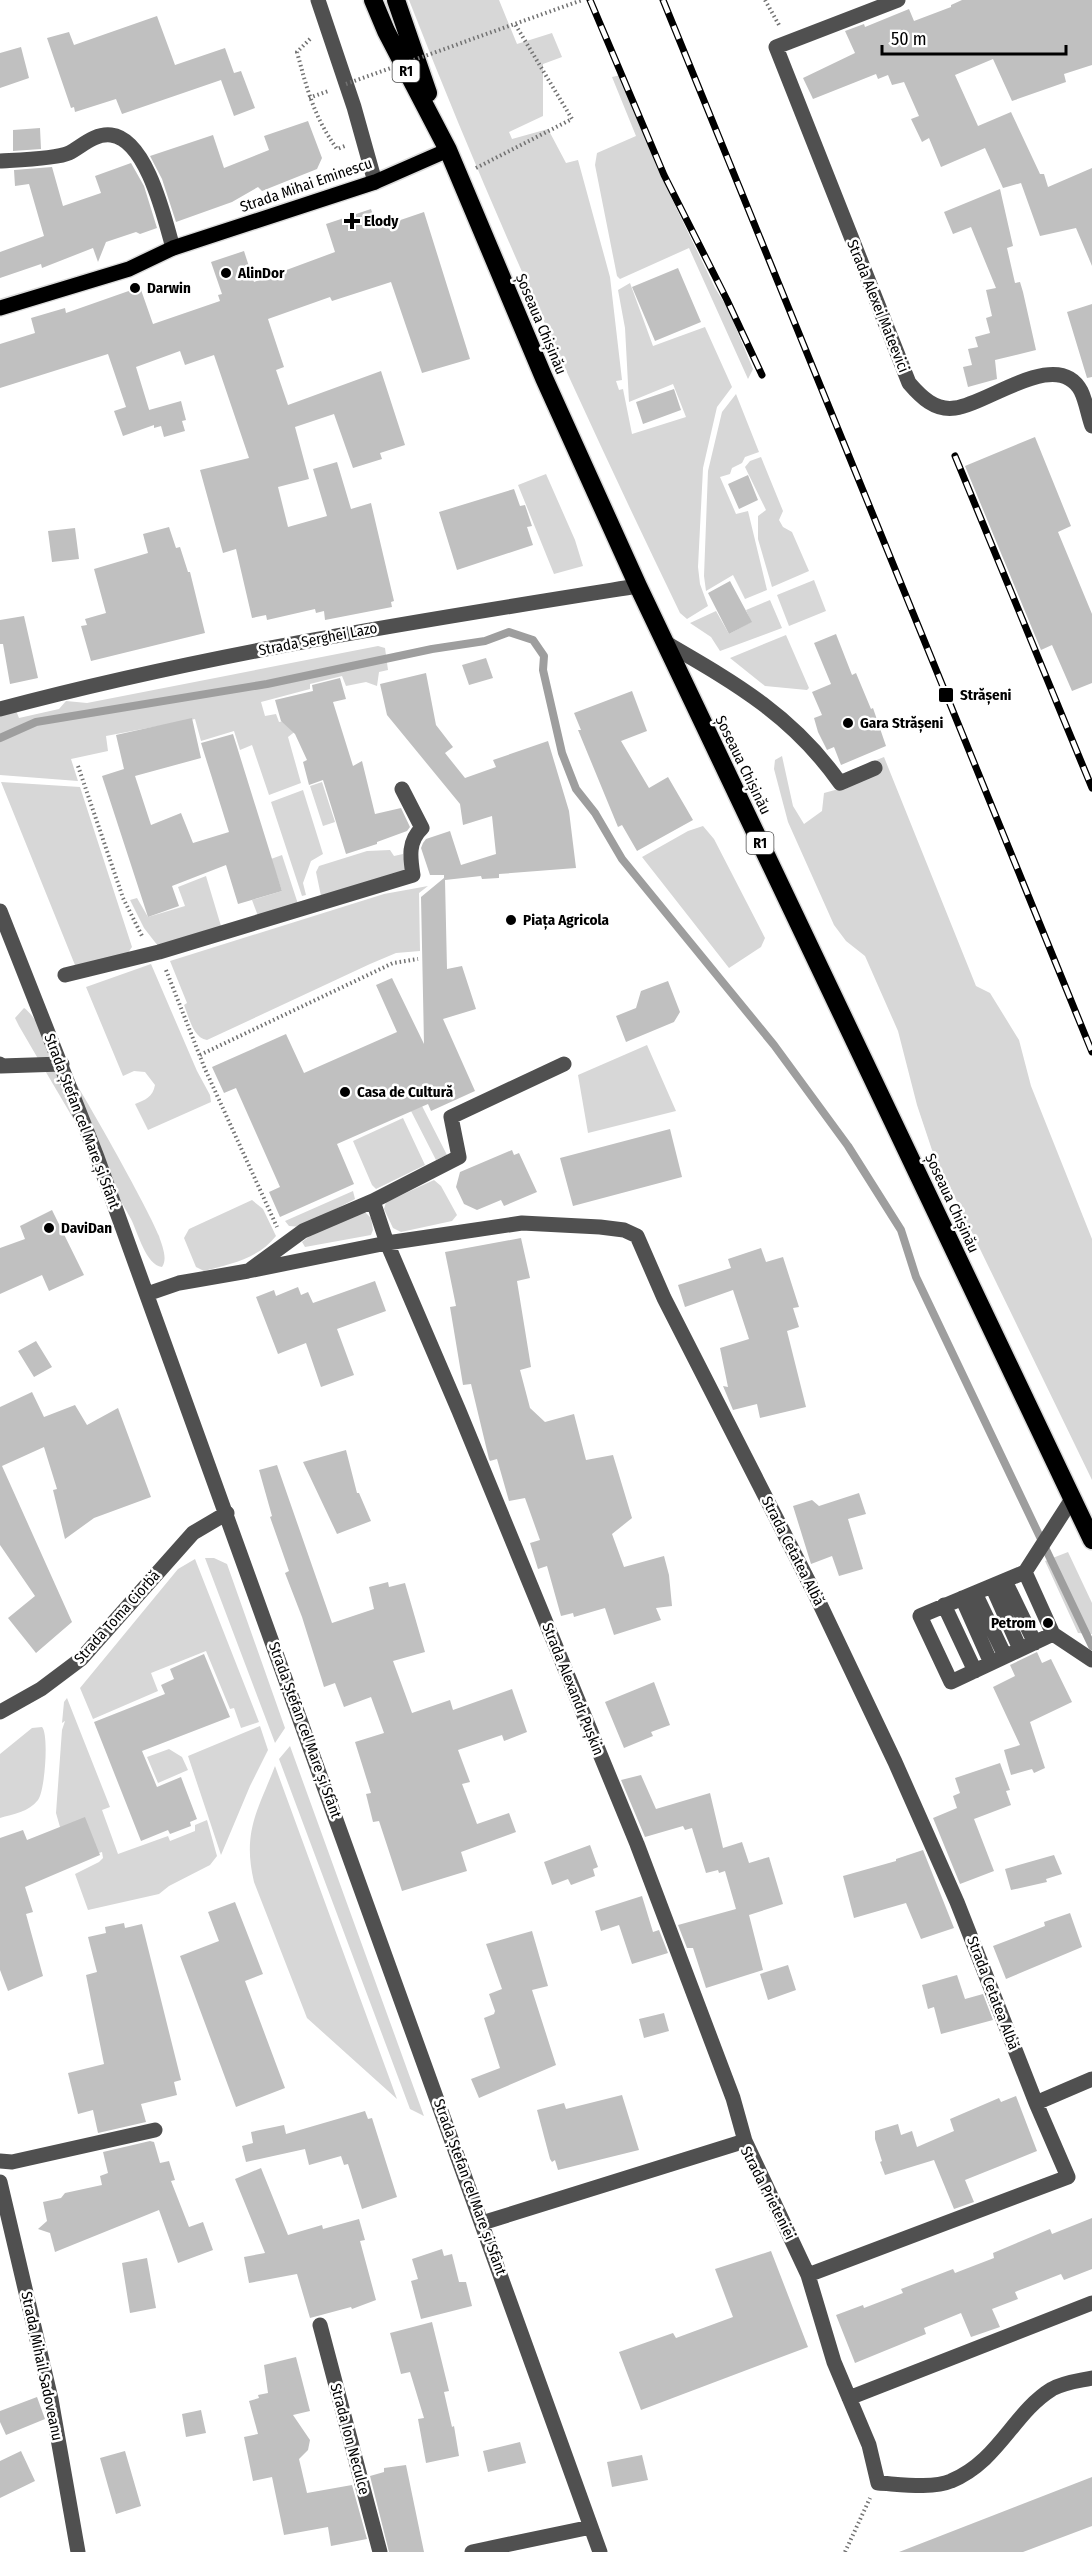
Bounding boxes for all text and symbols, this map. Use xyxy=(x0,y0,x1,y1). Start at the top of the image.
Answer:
scale bar xyxy=(882,18,1066,56)
text: 50 m xyxy=(891,28,927,50)
road number: R1 xyxy=(392,60,420,82)
street label: Strada Mihai Eminescu xyxy=(238,154,374,216)
place label: Elody xyxy=(364,212,399,230)
marker: Elody xyxy=(345,214,359,228)
street label: Strada Alexei Mateevici xyxy=(843,237,913,375)
place label: AlinDor xyxy=(237,264,285,282)
marker: AlinDor xyxy=(219,266,233,280)
street label: Șoseaua Chișinău xyxy=(511,271,570,377)
place label: Darwin xyxy=(147,279,191,297)
marker: Darwin xyxy=(128,281,142,295)
street label: Strada Serghei Lazo xyxy=(257,619,379,659)
marker: Strășeni xyxy=(937,686,955,704)
place label: Strășeni xyxy=(960,686,1012,705)
street label: Șoseaua Chișinău xyxy=(710,713,775,818)
place label: Gara Strășeni xyxy=(860,714,943,733)
marker: Gara Strășeni xyxy=(841,716,855,730)
road number: R1 xyxy=(746,832,774,854)
place label: Piața Agricola xyxy=(523,911,609,930)
marker: Piața Agricola xyxy=(504,913,518,927)
street label: Strada Ștefan cel Mare și Sfânt xyxy=(39,1031,124,1212)
place label: Casa de Cultură xyxy=(357,1083,454,1101)
marker: Casa de Cultură xyxy=(338,1085,352,1099)
street label: Șoseaua Chișinău xyxy=(920,1150,983,1256)
place label: DaviDan xyxy=(61,1219,112,1237)
marker: DaviDan xyxy=(42,1221,56,1235)
street label: Strada Cetatea Albă xyxy=(758,1493,828,1609)
street label: Strada Toma Ciorbă xyxy=(70,1567,164,1667)
place label: Petrom xyxy=(991,1614,1036,1632)
marker: Petrom xyxy=(1041,1616,1055,1630)
street label: Strada Alexandr Pușkin xyxy=(537,1620,608,1758)
street label: Strada Ștefan cel Mare și Sfânt xyxy=(264,1639,345,1821)
street label: Strada Cetatea Albă xyxy=(963,1934,1023,2052)
street label: Strada Ștefan cel Mare și Sfânt xyxy=(429,2096,510,2278)
street label: Strada Prieteniei xyxy=(737,2143,799,2243)
street label: Strada Mihail Sadoveanu xyxy=(17,2290,67,2442)
street label: Strada Ion Neculce xyxy=(326,2381,374,2497)

